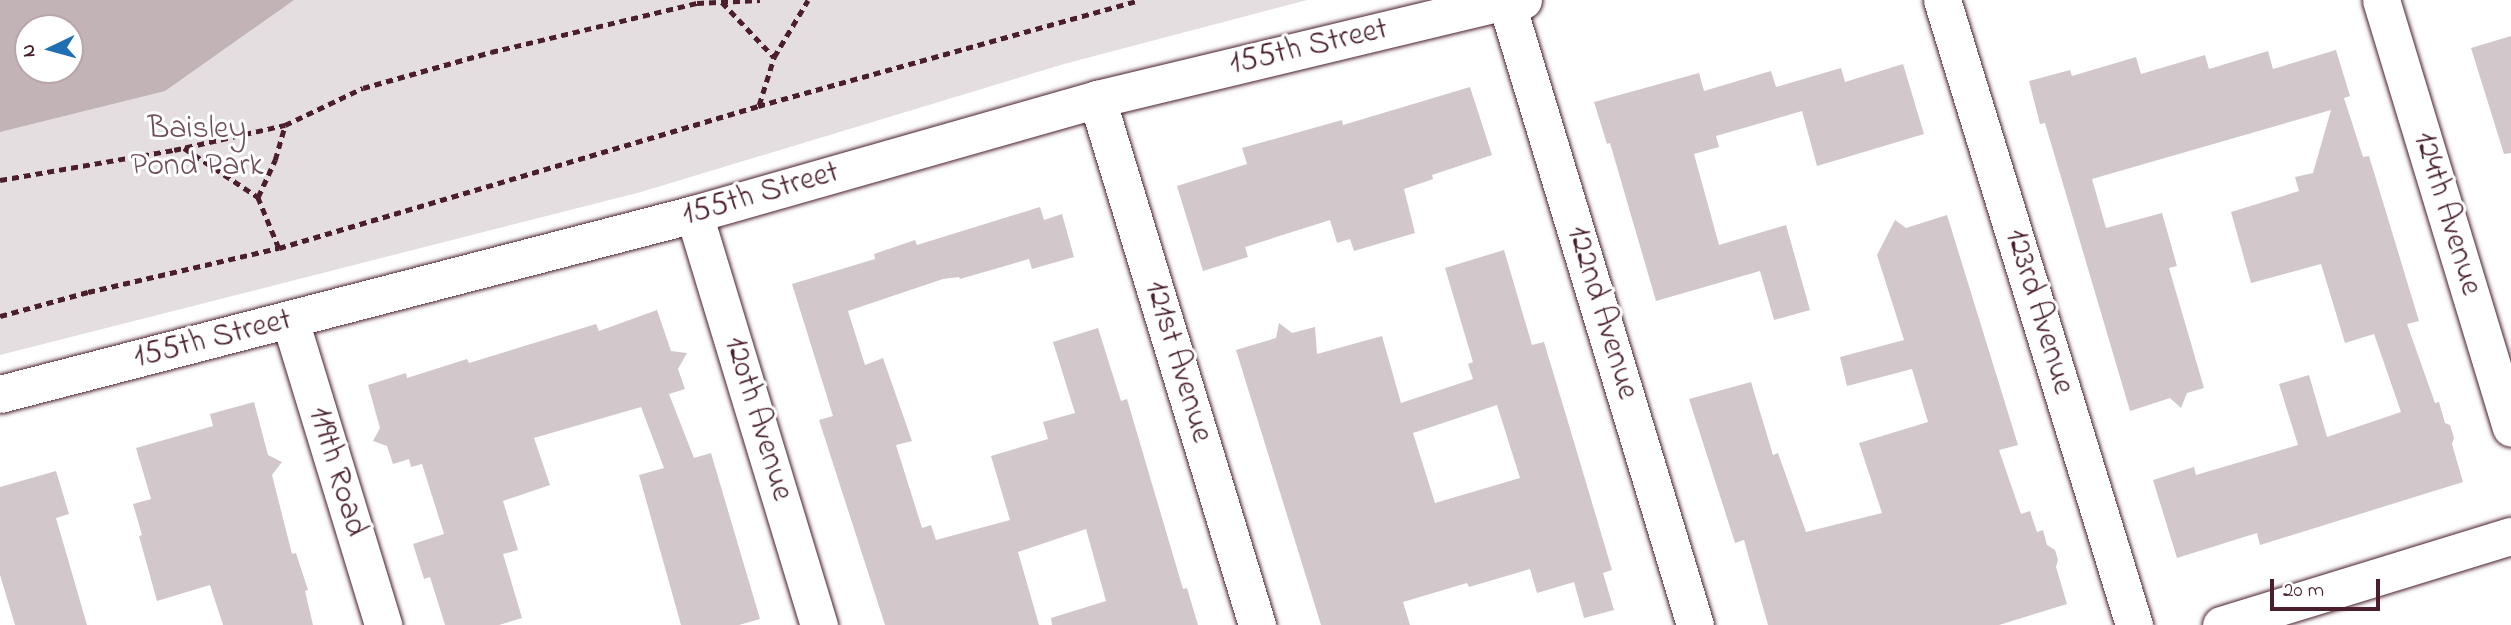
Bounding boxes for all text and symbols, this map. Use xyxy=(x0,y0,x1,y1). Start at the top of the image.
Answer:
street label: 155th Street xyxy=(1226,11,1392,85)
north arrow xyxy=(14,14,84,84)
text: N xyxy=(16,43,44,58)
park label: Baisley Pond Park xyxy=(131,112,263,187)
street label: 124th Avenue xyxy=(2403,128,2489,300)
street label: 155th Street xyxy=(678,154,844,236)
street label: 122nd Avenue xyxy=(1556,222,1646,404)
street label: 123rd Avenue xyxy=(1995,225,2081,399)
street label: 121st Avenue xyxy=(1134,277,1220,447)
street label: 155th Street xyxy=(130,302,296,378)
street label: 120th Avenue xyxy=(714,332,800,506)
street label: 119th Road xyxy=(298,403,374,541)
scale bar xyxy=(2273,566,2383,610)
text: 20 m xyxy=(2283,576,2324,606)

